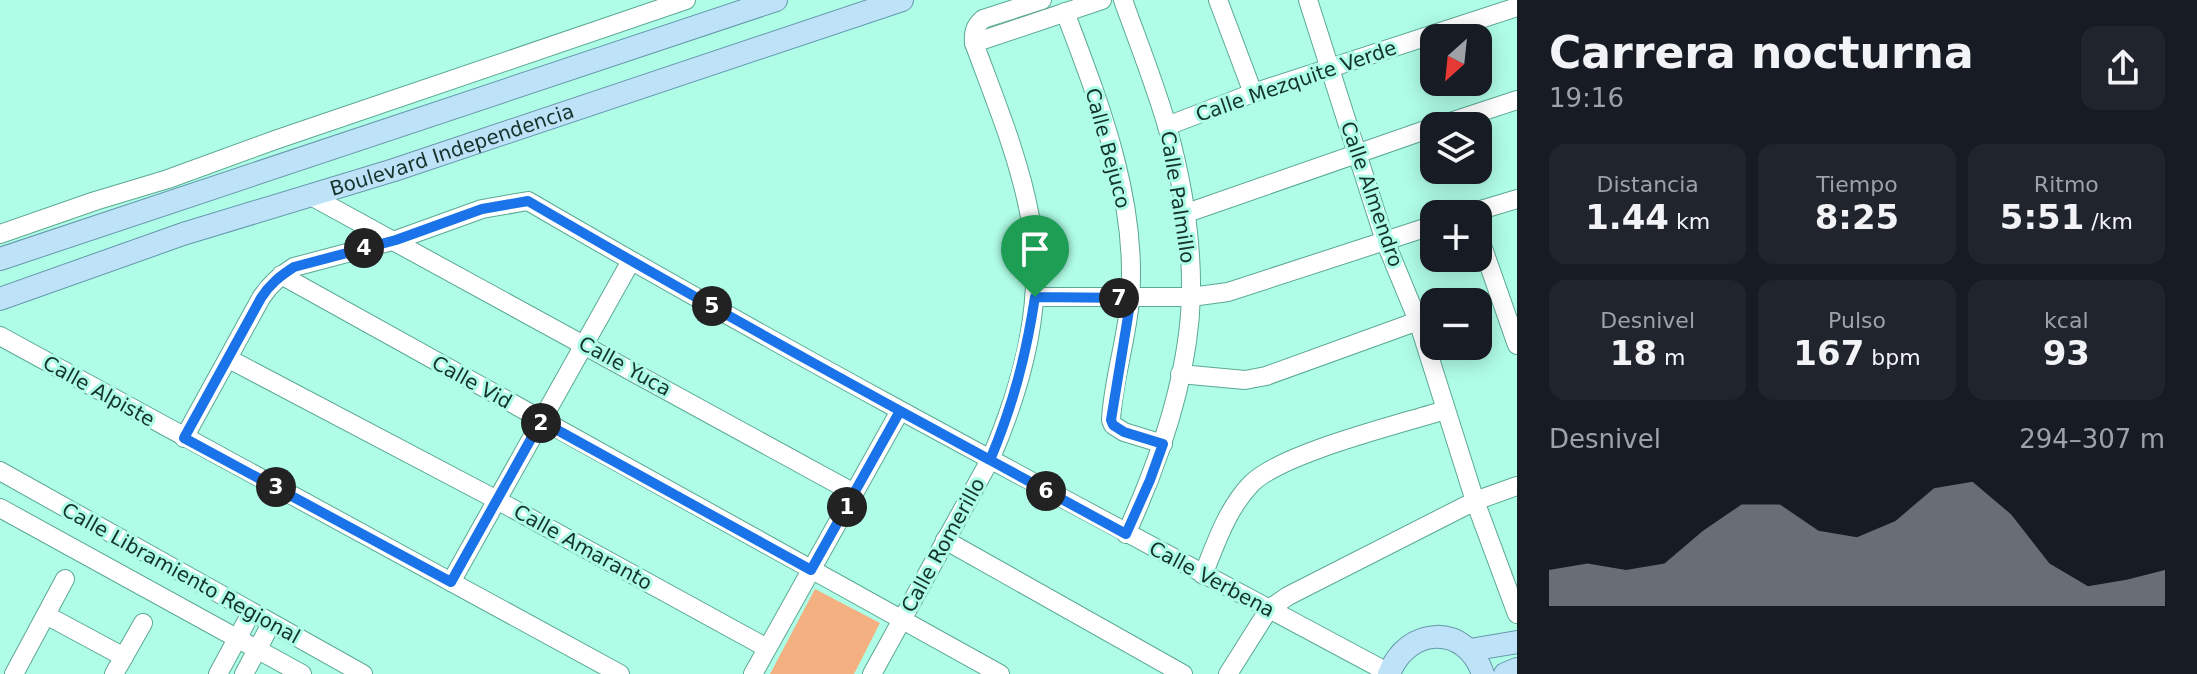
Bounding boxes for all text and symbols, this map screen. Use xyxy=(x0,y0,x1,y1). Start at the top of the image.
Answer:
north arrow xyxy=(1420,24,1492,96)
map controls xyxy=(1420,24,1492,360)
button: share xyxy=(2081,26,2165,110)
text: Carrera nocturna xyxy=(1549,27,1974,78)
street label: Calle Mezquite Verde xyxy=(1192,35,1400,127)
text: 19:16 xyxy=(1549,83,1624,113)
street label: Calle Bejuco xyxy=(1080,85,1136,211)
street label: Boulevard Independencia xyxy=(327,99,577,201)
button: layers xyxy=(1420,112,1492,184)
street label: Calle Almendro xyxy=(1336,118,1408,270)
street label: Calle Palmillo xyxy=(1156,129,1200,265)
text: Distancia xyxy=(1597,172,1699,197)
text: Tiempo xyxy=(1816,172,1898,197)
text: Ritmo xyxy=(2034,172,2099,197)
text: 1.44 xyxy=(1585,197,1669,237)
text: 8:25 xyxy=(1815,197,1899,237)
text: 5:51 xyxy=(2000,197,2084,237)
button: + xyxy=(1420,200,1492,272)
text: km xyxy=(1669,209,1710,234)
text: /km xyxy=(2084,209,2133,234)
pin xyxy=(1001,215,1069,297)
icon: arrive xyxy=(1013,227,1057,271)
pin: 4 xyxy=(344,228,384,268)
text: 4 xyxy=(356,235,372,260)
pin: 7 xyxy=(1099,278,1139,318)
text: 7 xyxy=(1111,285,1127,310)
pin: 5 xyxy=(692,286,732,326)
button: − xyxy=(1420,288,1492,360)
text: 5 xyxy=(704,293,720,318)
text: Desnivel xyxy=(1600,308,1695,333)
text: Pulso xyxy=(1828,308,1886,333)
text: kcal xyxy=(2044,308,2089,333)
street label: Calle Yuca xyxy=(575,331,675,401)
text: 18 xyxy=(1610,333,1657,373)
text: 167 xyxy=(1793,333,1864,373)
text: 93 xyxy=(2043,333,2090,373)
text: m xyxy=(1657,345,1686,370)
text: bpm xyxy=(1864,345,1921,370)
street label: Calle Alpiste xyxy=(39,350,159,432)
street label: Calle Vid xyxy=(428,350,516,414)
pin: 2 xyxy=(521,403,561,443)
text: 2 xyxy=(533,410,549,435)
text: Desnivel xyxy=(1549,424,1661,454)
text: 294–307 m xyxy=(2019,424,2165,454)
pin: 3 xyxy=(256,467,296,507)
pin: 6 xyxy=(1026,471,1066,511)
text: 3 xyxy=(268,474,284,499)
street label: Calle Romerillo xyxy=(896,474,990,616)
text: 6 xyxy=(1038,478,1054,503)
pin: 1 xyxy=(827,487,867,527)
text: 1 xyxy=(839,494,855,519)
street label: Calle Libramiento Regional xyxy=(58,497,304,649)
street label: Calle Amaranto xyxy=(510,499,656,595)
street label: Calle Verbena xyxy=(1145,536,1279,622)

